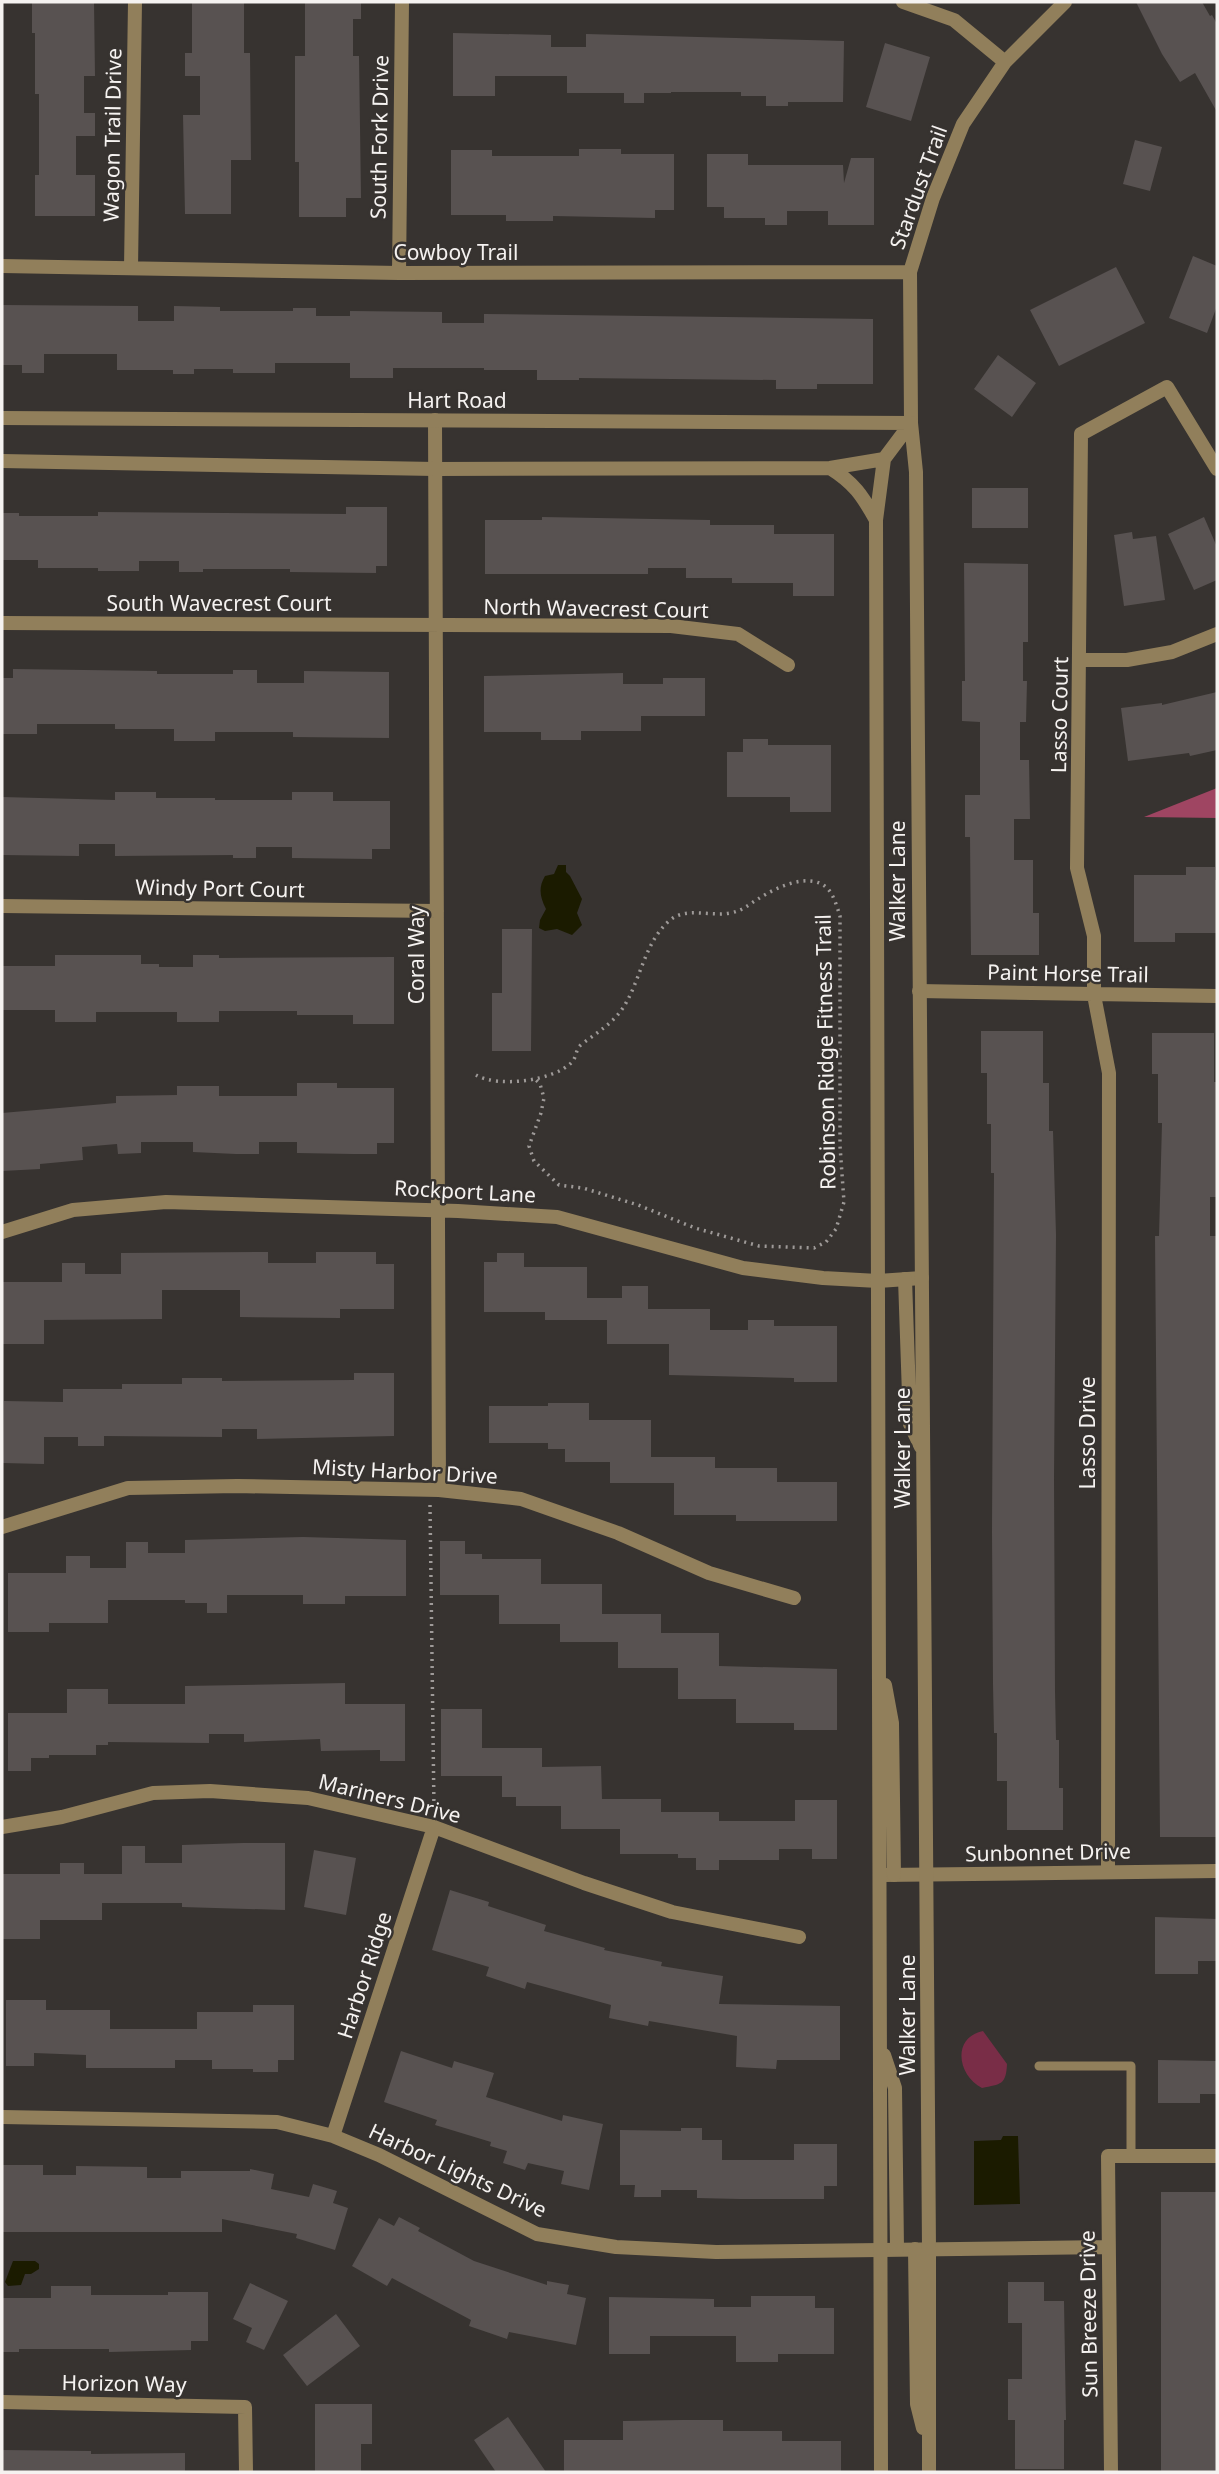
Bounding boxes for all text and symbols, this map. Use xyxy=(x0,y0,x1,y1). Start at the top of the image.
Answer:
street label: Wagon Trail Drive xyxy=(96,48,128,222)
street label: South Fork Drive xyxy=(364,55,394,219)
street label: Stardust Trail xyxy=(883,121,953,253)
street label: Cowboy Trail xyxy=(394,238,518,266)
street label: Hart Road xyxy=(407,386,507,414)
street label: South Wavecrest Court xyxy=(106,589,332,617)
street label: North Wavecrest Court xyxy=(483,592,709,624)
street label: Lasso Court xyxy=(1044,656,1074,773)
street label: Walker Lane xyxy=(883,820,911,942)
street label: Windy Port Court xyxy=(135,873,305,903)
street label: Coral Way xyxy=(402,905,430,1004)
street label: Robinson Ridge Fitness Trail xyxy=(809,914,841,1190)
street label: Paint Horse Trail xyxy=(987,958,1149,988)
street label: Rockport Lane xyxy=(393,1173,537,1209)
street label: Lasso Drive xyxy=(1073,1376,1101,1490)
street label: Walker Lane xyxy=(888,1387,916,1509)
street label: Misty Harbor Drive xyxy=(311,1452,499,1490)
street label: Mariners Drive xyxy=(316,1767,464,1829)
street label: Sunbonnet Drive xyxy=(965,1837,1131,1867)
street label: Harbor Ridge xyxy=(330,1908,398,2042)
street label: Walker Lane xyxy=(893,1954,921,2076)
street label: Harbor Lights Drive xyxy=(365,2117,551,2223)
street label: Sun Breeze Drive xyxy=(1073,2230,1103,2398)
street label: Horizon Way xyxy=(61,2368,187,2398)

